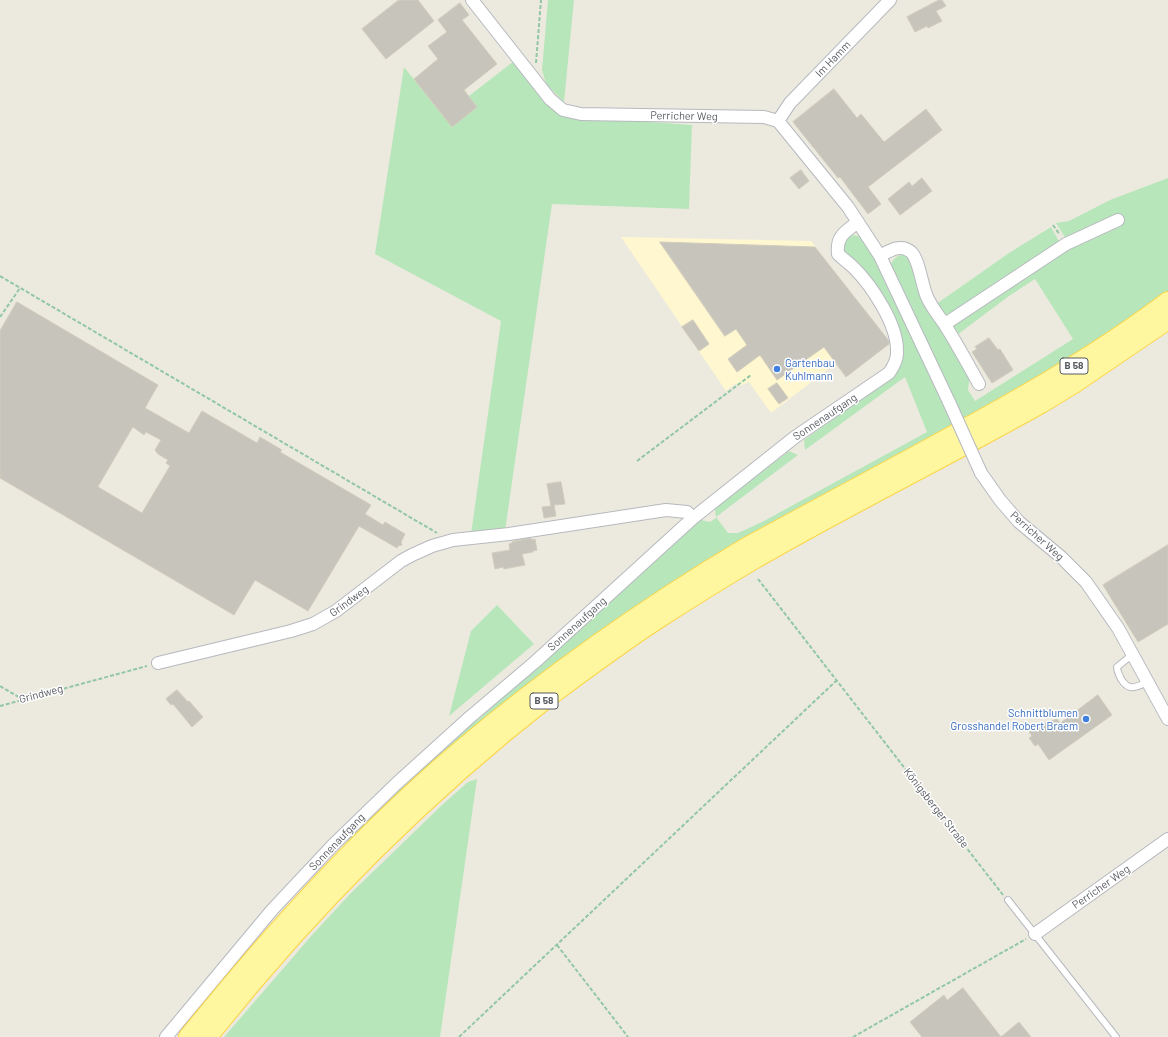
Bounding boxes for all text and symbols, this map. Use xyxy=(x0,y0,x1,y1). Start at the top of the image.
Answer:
street label: Im Hamm xyxy=(813,38,853,80)
street label: Perricher Weg xyxy=(650,109,718,123)
place label: Gartenbau Kuhlmann xyxy=(785,356,835,382)
road number: B 58 xyxy=(1060,358,1088,374)
marker: Gartenbau Kuhlmann xyxy=(772,364,782,374)
street label: Sonnenaufgang xyxy=(791,391,859,443)
street label: Perricher Weg xyxy=(1008,509,1066,563)
street label: Grindweg xyxy=(327,582,371,620)
street label: Sonnenaufgang xyxy=(545,594,609,654)
street label: Grindweg xyxy=(18,682,64,706)
road number: B 58 xyxy=(530,693,558,709)
place label: Schnittblumen Grosshandel Robert Braem xyxy=(951,706,1078,732)
marker: Schnittblumen Grosshandel Robert Braem xyxy=(1081,714,1091,724)
street label: Königsberger Straße xyxy=(901,765,971,851)
street label: Sonnenaufgang xyxy=(306,811,368,873)
street label: Perricher Weg xyxy=(1070,862,1132,912)

